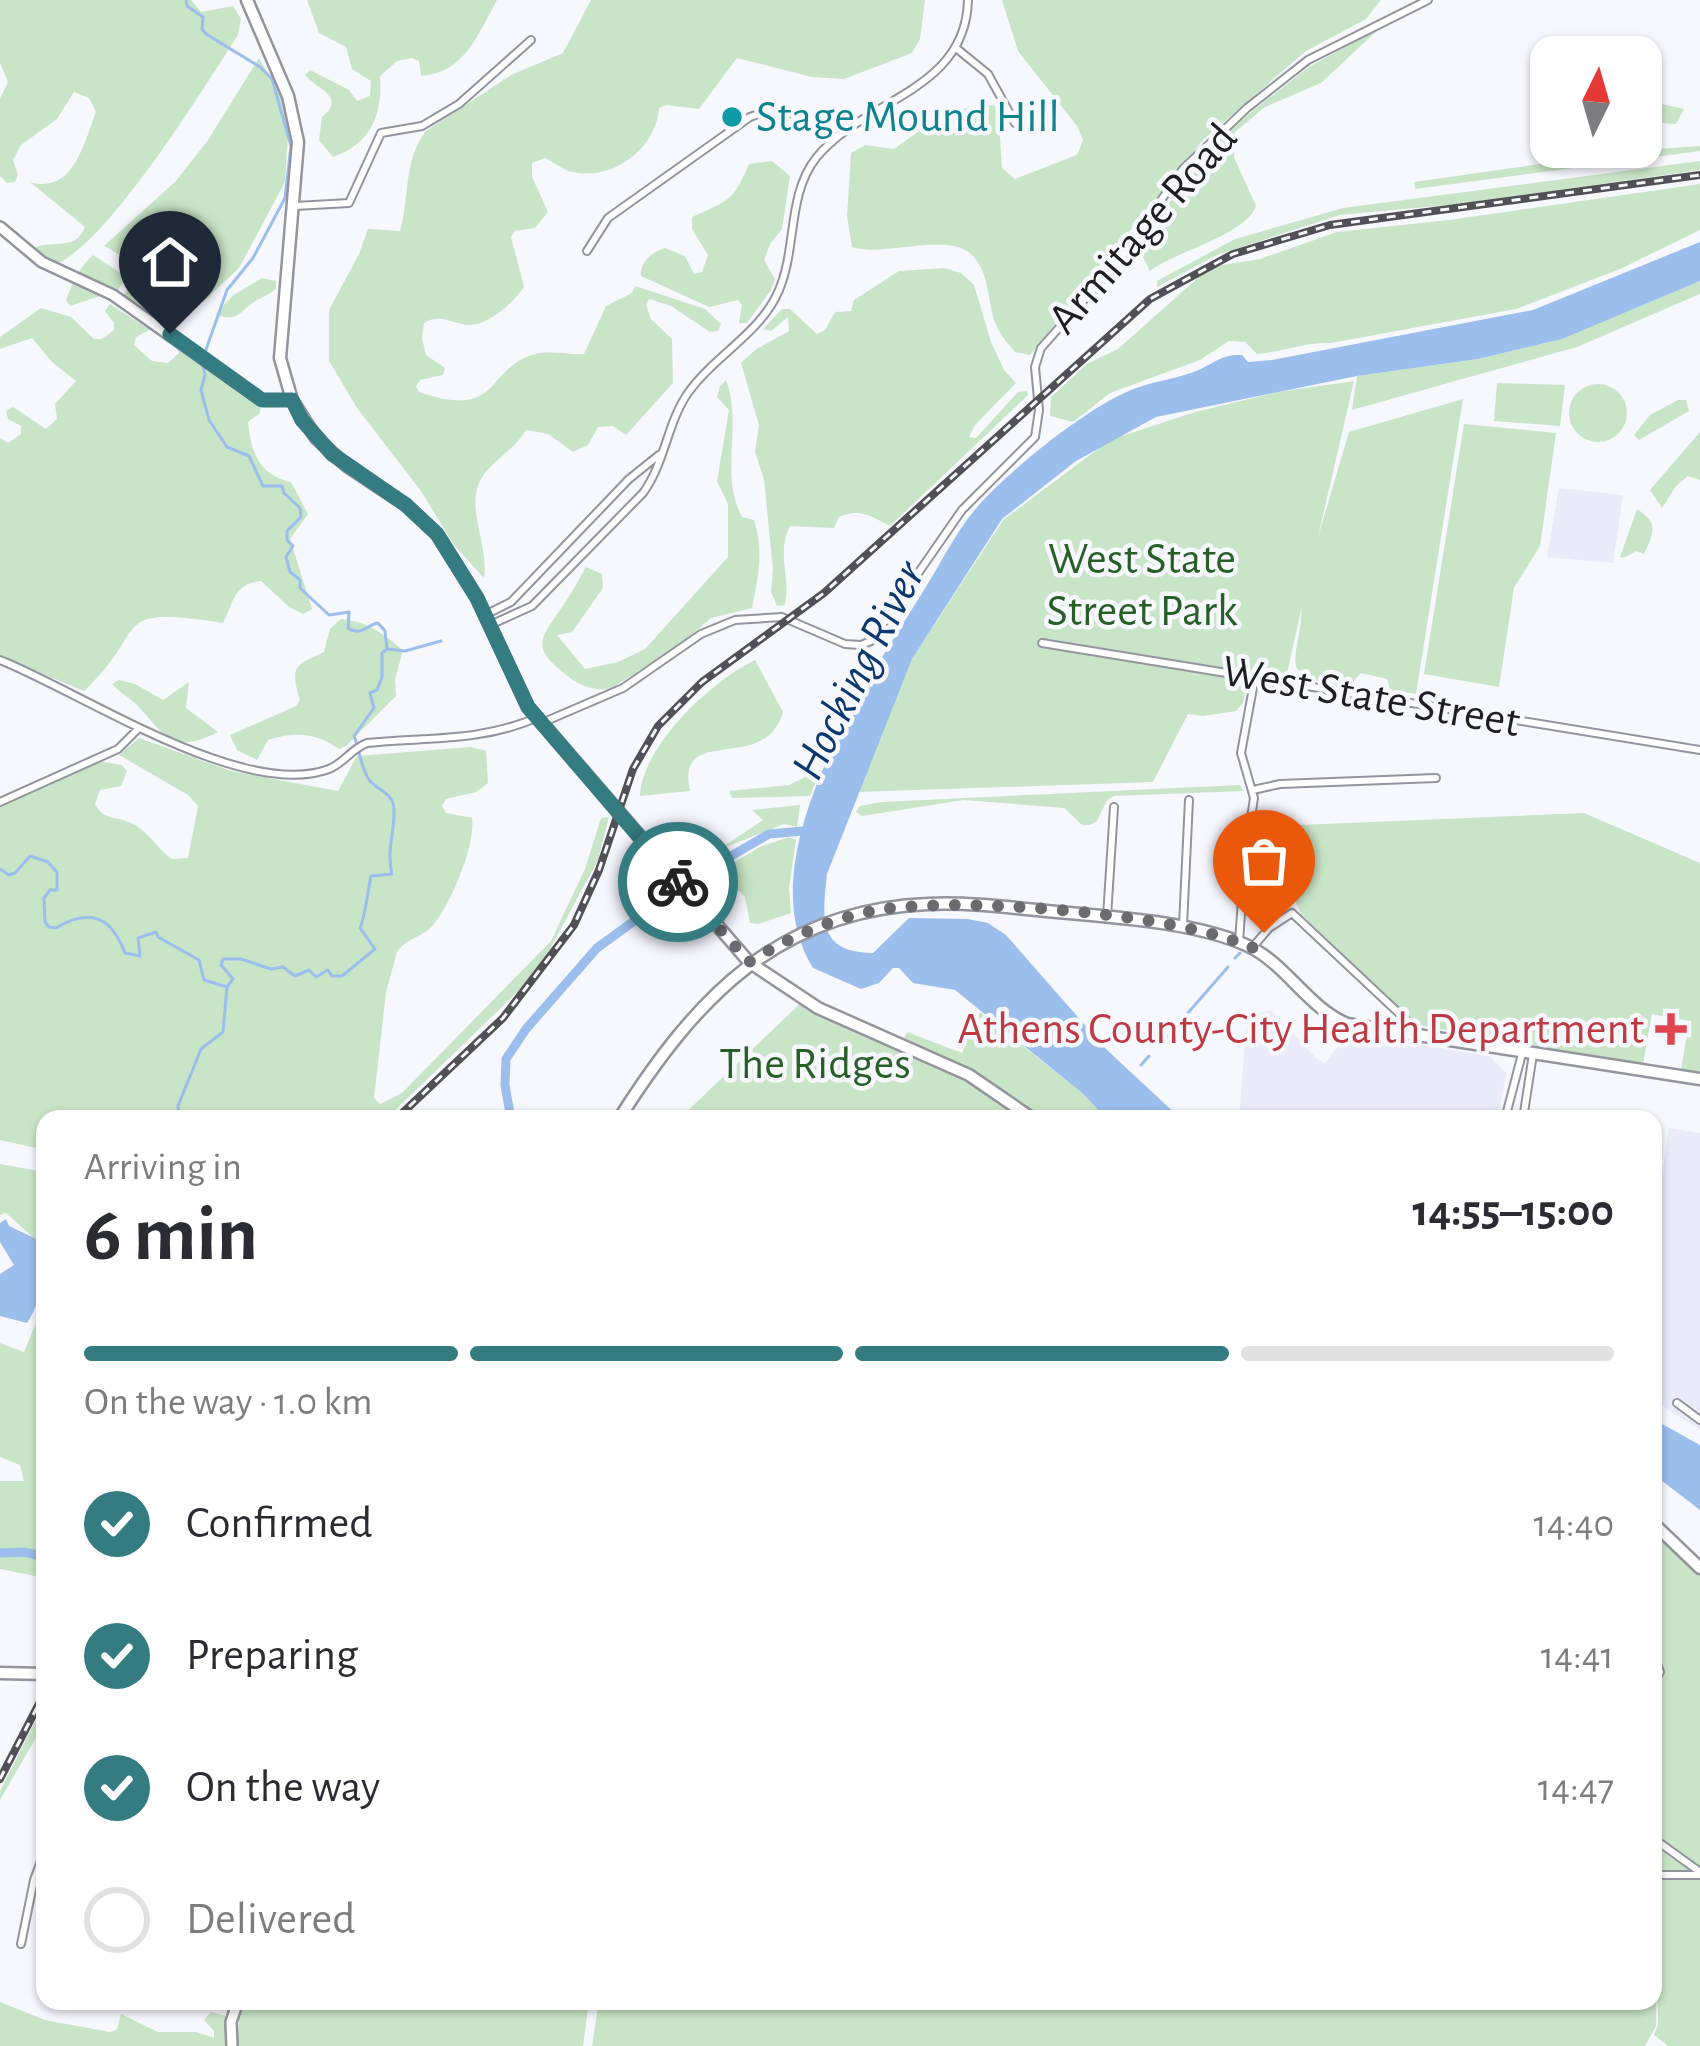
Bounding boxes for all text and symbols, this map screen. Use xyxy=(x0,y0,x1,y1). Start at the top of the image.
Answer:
north arrow xyxy=(1530,36,1662,168)
map controls xyxy=(1530,36,1662,168)
place label: Stage Mound Hill xyxy=(756,95,1060,140)
marker: Stage Mound Hill xyxy=(719,104,745,130)
street label: Armitage Road xyxy=(1040,115,1246,343)
pin xyxy=(119,211,221,334)
icon: home xyxy=(137,229,203,295)
park label: West State Street Park xyxy=(1046,537,1238,634)
water label: Hocking River xyxy=(784,553,935,788)
street label: West State Street xyxy=(1219,649,1523,745)
pin xyxy=(1213,810,1315,933)
courier xyxy=(618,822,738,942)
icon: bag xyxy=(1231,828,1297,894)
icon: bike xyxy=(645,849,711,915)
place label: Athens County-City Health Department xyxy=(957,1007,1644,1052)
marker: Athens County-City Health Department xyxy=(1655,1013,1687,1045)
park label: The Ridges xyxy=(719,1042,911,1087)
text: Arriving in xyxy=(84,1148,242,1187)
text: 14:55–15:00 xyxy=(1412,1189,1614,1234)
text: 6 min xyxy=(84,1197,258,1275)
text: On the way · 1.0 km xyxy=(84,1383,372,1422)
icon: check xyxy=(84,1491,150,1557)
text: Confirmed xyxy=(186,1501,372,1546)
text: 14:40 xyxy=(1534,1505,1614,1544)
icon: check xyxy=(84,1623,150,1689)
text: Preparing xyxy=(186,1633,358,1678)
text: 14:41 xyxy=(1541,1637,1614,1676)
icon: check xyxy=(84,1755,150,1821)
text: On the way xyxy=(186,1765,380,1810)
text: 14:47 xyxy=(1538,1769,1614,1808)
text: Delivered xyxy=(186,1897,355,1942)

